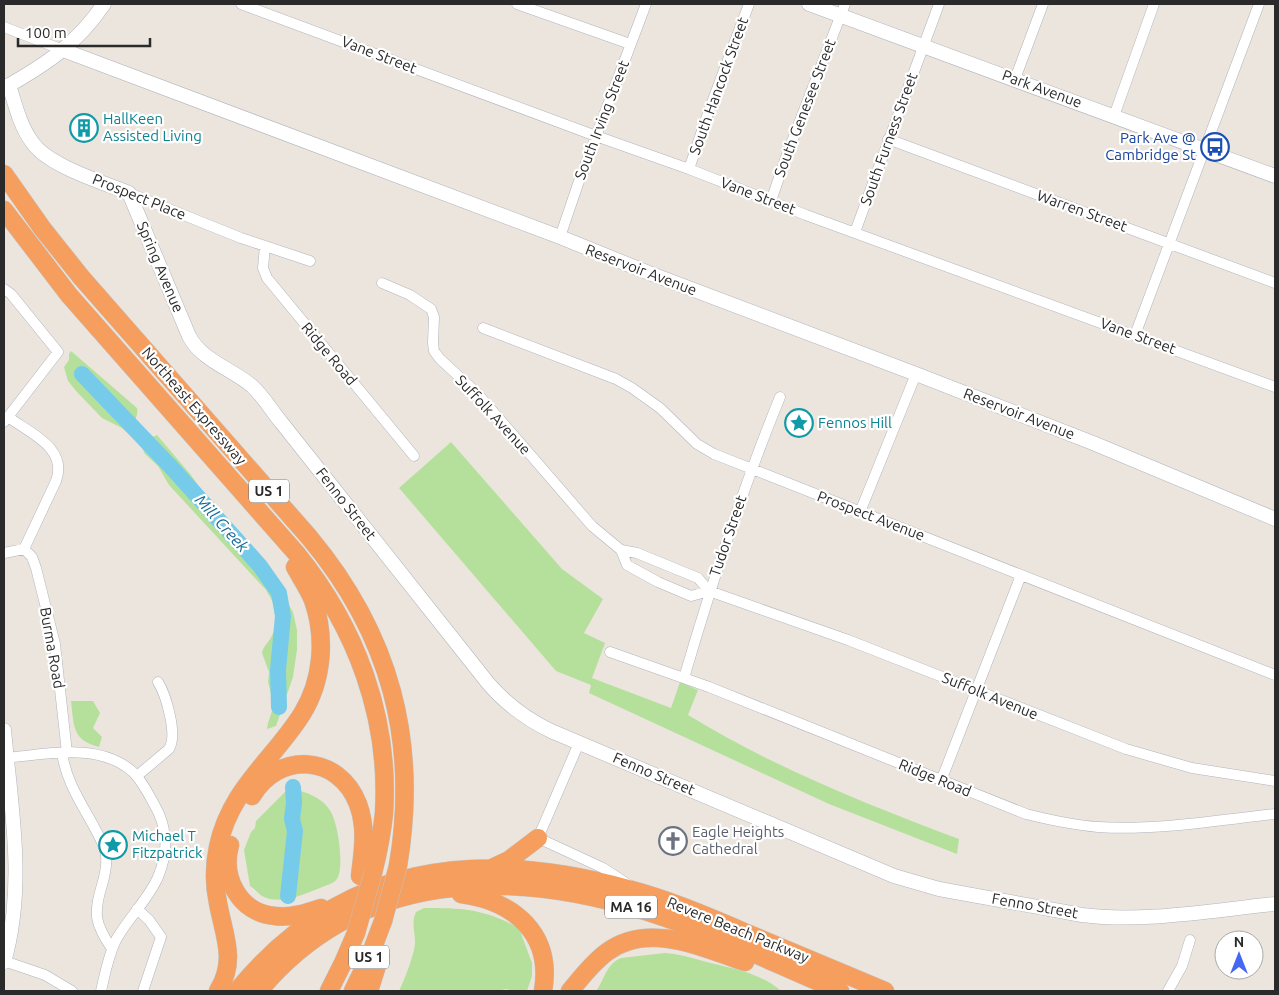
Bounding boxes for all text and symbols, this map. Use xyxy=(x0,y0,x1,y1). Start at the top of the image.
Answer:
scale bar xyxy=(18,15,150,47)
street label: South Hancock Street xyxy=(686,15,751,157)
text: 100 m xyxy=(25,24,67,41)
street label: Vane Street xyxy=(339,32,419,77)
street label: South Genesee Street xyxy=(770,36,839,179)
street label: South Irving Street xyxy=(571,58,632,182)
street label: Park Avenue xyxy=(1000,66,1084,111)
street label: South Furness Street xyxy=(857,70,921,208)
place label: HallKeen Assisted Living xyxy=(103,110,202,144)
building icon: HallKeen Assisted Living xyxy=(69,113,99,143)
place label: Park Ave @ Cambridge St xyxy=(1105,129,1196,163)
bus stop icon: Park Ave @ Cambridge St xyxy=(1200,132,1230,162)
street label: Prospect Place xyxy=(90,170,188,223)
street label: Vane Street xyxy=(718,173,798,218)
street label: Warren Street xyxy=(1035,186,1130,235)
street label: Spring Avenue xyxy=(134,219,187,315)
street label: Reservoir Avenue xyxy=(583,240,699,299)
street label: Vane Street xyxy=(1098,314,1178,357)
street label: Ridge Road xyxy=(298,319,361,389)
street label: Northeast Expressway xyxy=(139,344,250,468)
street label: Suffolk Avenue xyxy=(452,372,534,458)
street label: Reservoir Avenue xyxy=(961,384,1077,443)
place icon: Fennos Hill xyxy=(784,408,814,438)
place label: Fennos Hill xyxy=(818,414,892,431)
street label: Fenno Street xyxy=(313,464,380,543)
road number: US 1 xyxy=(249,480,289,502)
street label: Prospect Avenue xyxy=(815,487,927,544)
water label: Mill Creek xyxy=(192,491,253,556)
street label: Tudor Street xyxy=(706,493,749,579)
street label: Burma Road xyxy=(37,606,68,690)
street label: Suffolk Avenue xyxy=(940,669,1041,723)
street label: Fenno Street xyxy=(611,749,698,798)
street label: Ridge Road xyxy=(896,755,974,800)
place label: Eagle Heights Cathedral xyxy=(692,823,784,857)
church icon: Eagle Heights Cathedral xyxy=(658,826,688,856)
place label: Michael T Fitzpatrick xyxy=(132,827,203,861)
place icon: Michael T Fitzpatrick xyxy=(98,830,128,860)
street label: Fenno Street xyxy=(991,890,1080,921)
street label: Revere Beach Parkway xyxy=(665,893,812,966)
road number: MA 16 xyxy=(605,896,657,919)
north arrow xyxy=(1214,930,1264,980)
text: N xyxy=(1234,934,1244,950)
road number: US 1 xyxy=(349,946,389,969)

